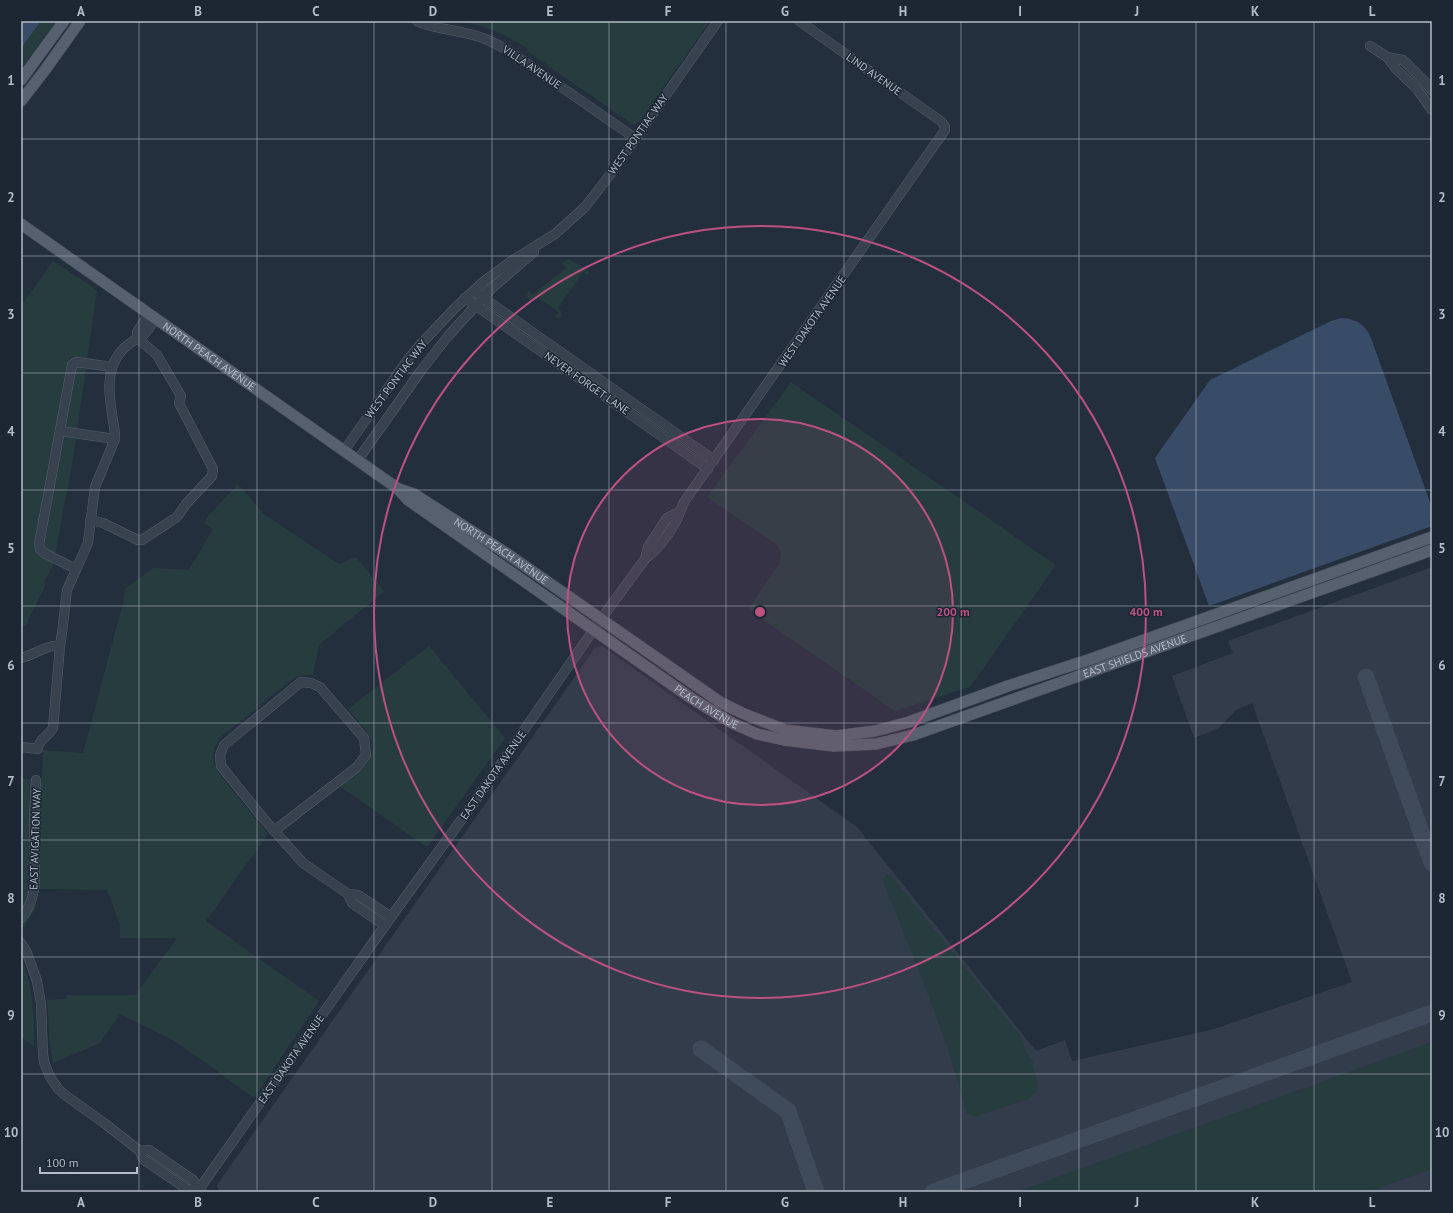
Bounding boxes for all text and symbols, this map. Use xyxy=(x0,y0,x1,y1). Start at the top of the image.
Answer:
text: A xyxy=(77,3,85,20)
text: B xyxy=(194,3,202,20)
text: C xyxy=(312,3,320,20)
text: D xyxy=(429,3,437,20)
text: E xyxy=(547,3,554,20)
text: F xyxy=(665,3,672,20)
text: G xyxy=(781,3,789,20)
text: H xyxy=(899,3,907,20)
text: I xyxy=(1018,3,1022,20)
text: J xyxy=(1134,3,1139,20)
text: K xyxy=(1251,3,1259,20)
text: L xyxy=(1369,3,1376,20)
street label: VILLA AVENUE xyxy=(499,42,564,92)
street label: LIND AVENUE xyxy=(844,50,905,98)
text: 1 xyxy=(7,72,15,89)
text: 1 xyxy=(1438,72,1446,89)
street label: WEST PONTIAC WAY xyxy=(605,90,671,177)
text: 2 xyxy=(7,189,15,206)
text: 2 xyxy=(1438,189,1446,206)
street label: WEST DAKOTA AVENUE xyxy=(775,272,849,369)
text: 3 xyxy=(7,306,15,323)
text: 3 xyxy=(1438,306,1446,323)
street label: NORTH PEACH AVENUE xyxy=(160,319,259,394)
street label: WEST PONTIAC WAY xyxy=(362,336,431,421)
street label: NEVER FORGET LANE xyxy=(542,348,632,418)
text: 4 xyxy=(7,423,15,440)
text: 4 xyxy=(1438,423,1446,440)
street label: NORTH PEACH AVENUE xyxy=(451,515,551,587)
text: 5 xyxy=(7,540,15,557)
text: 5 xyxy=(1438,540,1446,557)
text: 200 m xyxy=(936,604,970,619)
text: 400 m xyxy=(1129,604,1163,619)
centre of rings xyxy=(753,605,767,619)
street label: EAST SHIELDS AVENUE xyxy=(1081,631,1189,681)
text: 6 xyxy=(7,657,15,674)
text: 6 xyxy=(1438,657,1446,674)
street label: PEACH AVENUE xyxy=(672,682,741,732)
street label: EAST DAKOTA AVENUE xyxy=(457,728,529,822)
text: 7 xyxy=(7,773,15,790)
text: 7 xyxy=(1438,773,1446,790)
street label: EAST AVIGATION WAY xyxy=(26,787,44,890)
text: 8 xyxy=(7,890,15,907)
text: 8 xyxy=(1438,890,1446,907)
text: 9 xyxy=(7,1007,15,1024)
text: 9 xyxy=(1438,1007,1446,1024)
street label: EAST DAKOTA AVENUE xyxy=(255,1012,327,1106)
text: 10 xyxy=(4,1124,18,1141)
text: 10 xyxy=(1435,1124,1449,1141)
scale bar xyxy=(40,1149,137,1175)
text: 100 m xyxy=(46,1155,79,1170)
text: A xyxy=(77,1194,85,1211)
text: B xyxy=(194,1194,202,1211)
text: C xyxy=(312,1194,320,1211)
text: D xyxy=(429,1194,437,1211)
text: E xyxy=(547,1194,554,1211)
text: F xyxy=(665,1194,672,1211)
text: G xyxy=(781,1194,789,1211)
text: H xyxy=(899,1194,907,1211)
text: I xyxy=(1018,1194,1022,1211)
text: J xyxy=(1134,1194,1139,1211)
text: K xyxy=(1251,1194,1259,1211)
text: L xyxy=(1369,1194,1376,1211)

